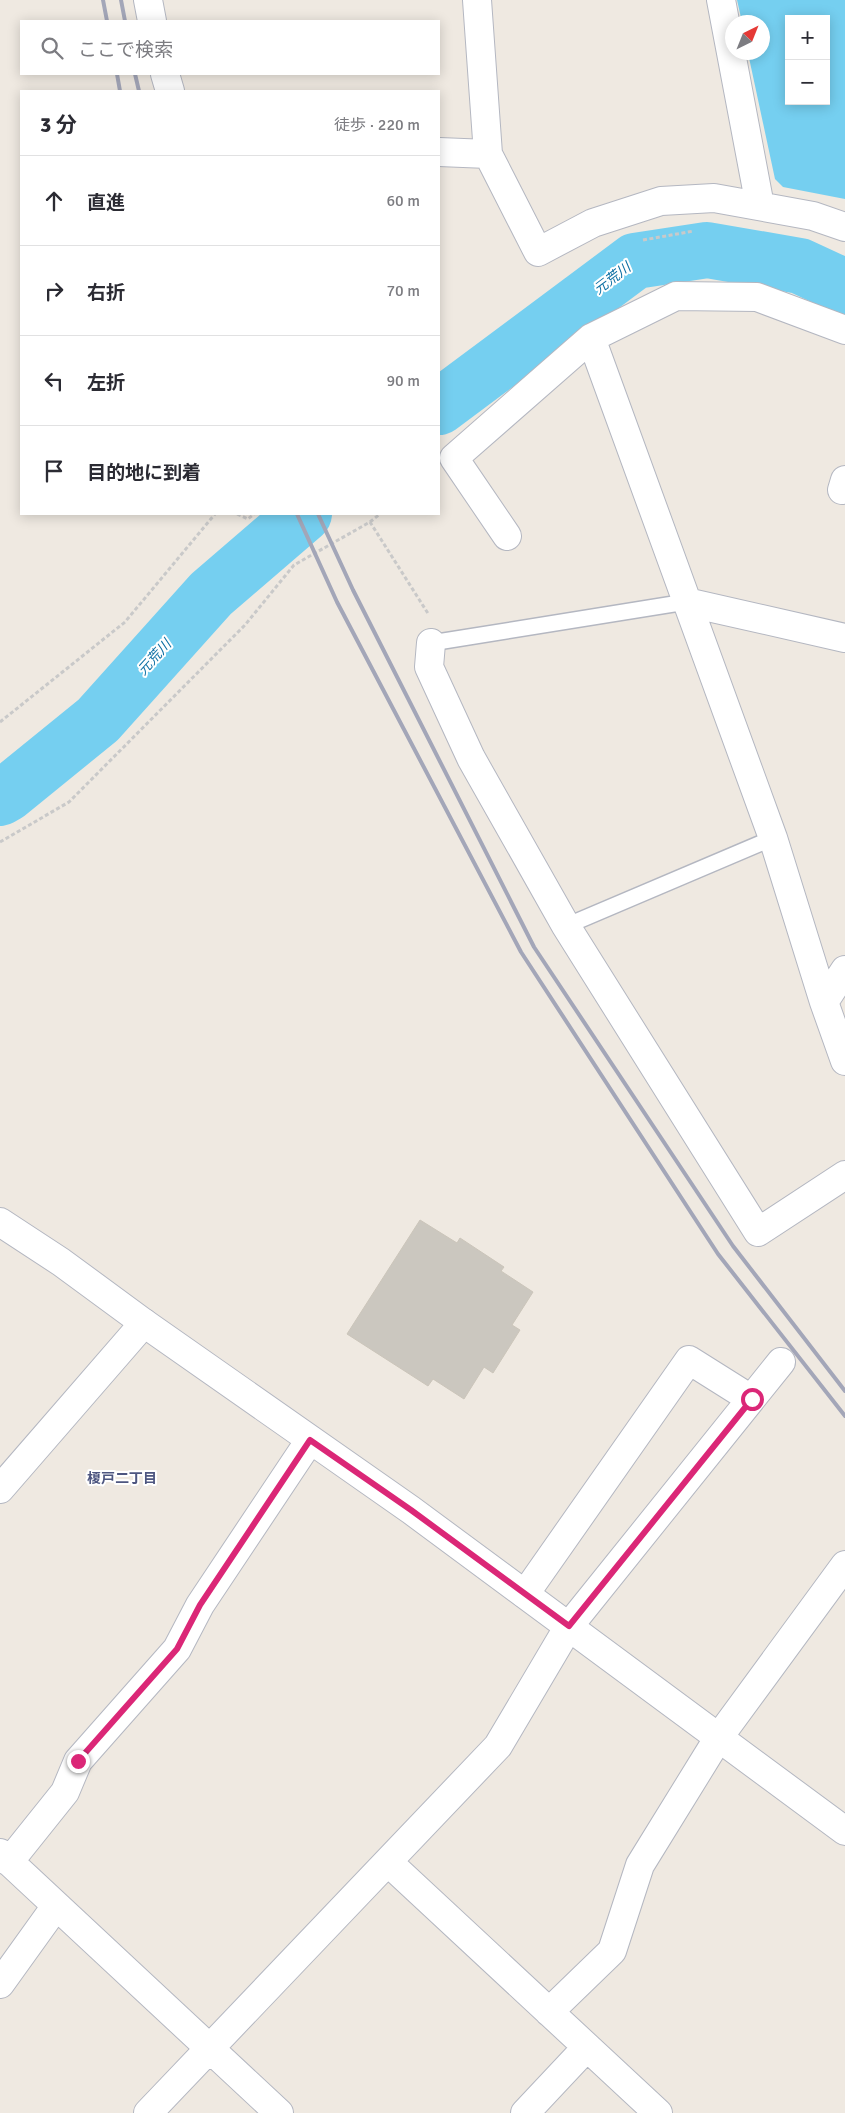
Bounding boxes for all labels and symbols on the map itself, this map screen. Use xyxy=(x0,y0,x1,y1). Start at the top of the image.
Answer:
north arrow xyxy=(725,15,770,60)
water label: 元荒川 xyxy=(590,258,636,298)
water label: 元荒川 xyxy=(134,635,176,679)
route start xyxy=(741,1388,764,1411)
district label: 榎戸二丁目 xyxy=(87,1470,157,1487)
route end xyxy=(67,1750,90,1773)

